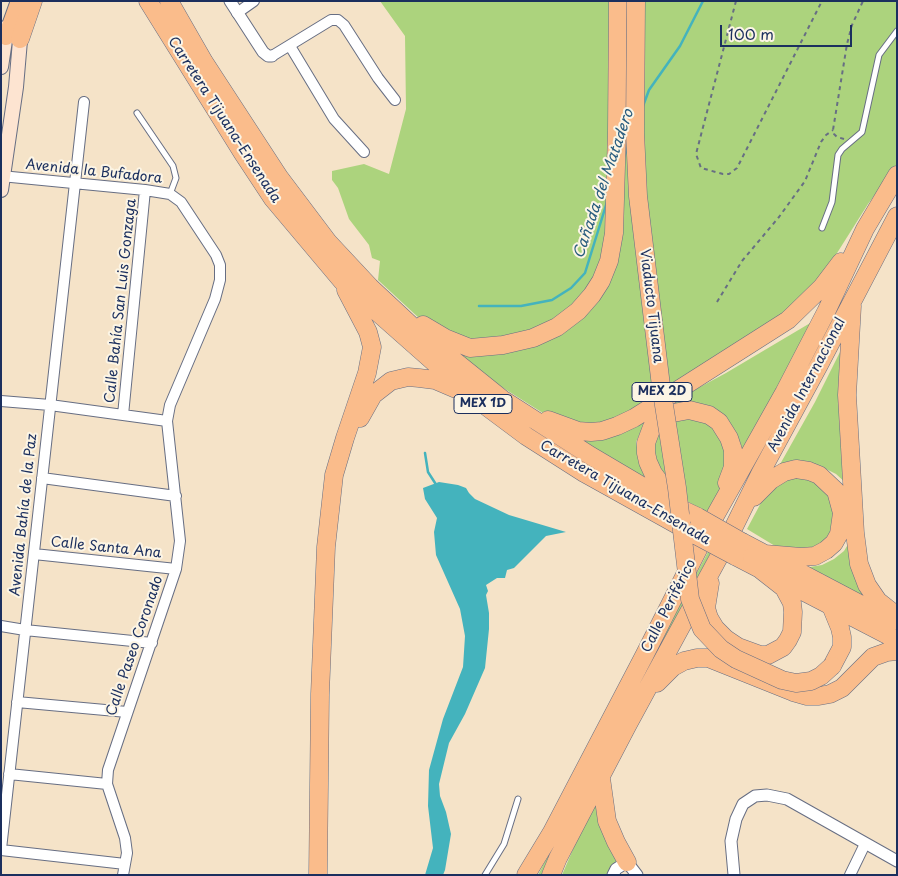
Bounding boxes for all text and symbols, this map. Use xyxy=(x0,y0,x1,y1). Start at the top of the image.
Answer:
scale bar xyxy=(723,15,856,47)
text: 100 m xyxy=(728,22,774,45)
street label: Carretera Tijuana–Ensenada xyxy=(164,34,284,206)
water label: Cañada del Matadero xyxy=(570,107,638,261)
street label: Avenida la Bufadora xyxy=(25,156,163,188)
street label: Calle Bahía San Luis Gonzaga xyxy=(102,198,140,404)
street label: Viaducto Tijuana xyxy=(636,248,666,364)
street label: Avenida Internacional xyxy=(765,315,849,455)
road number: MEX 2D xyxy=(632,382,692,402)
road number: MEX 1D xyxy=(454,394,512,414)
street label: Avenida Bahía de la Paz xyxy=(7,433,41,597)
street label: Carretera Tijuana–Ensenada xyxy=(537,437,713,549)
street label: Calle Santa Ana xyxy=(50,534,162,562)
street label: Calle Periférico xyxy=(638,556,700,656)
street label: Calle Paseo Coronado xyxy=(103,574,167,718)

